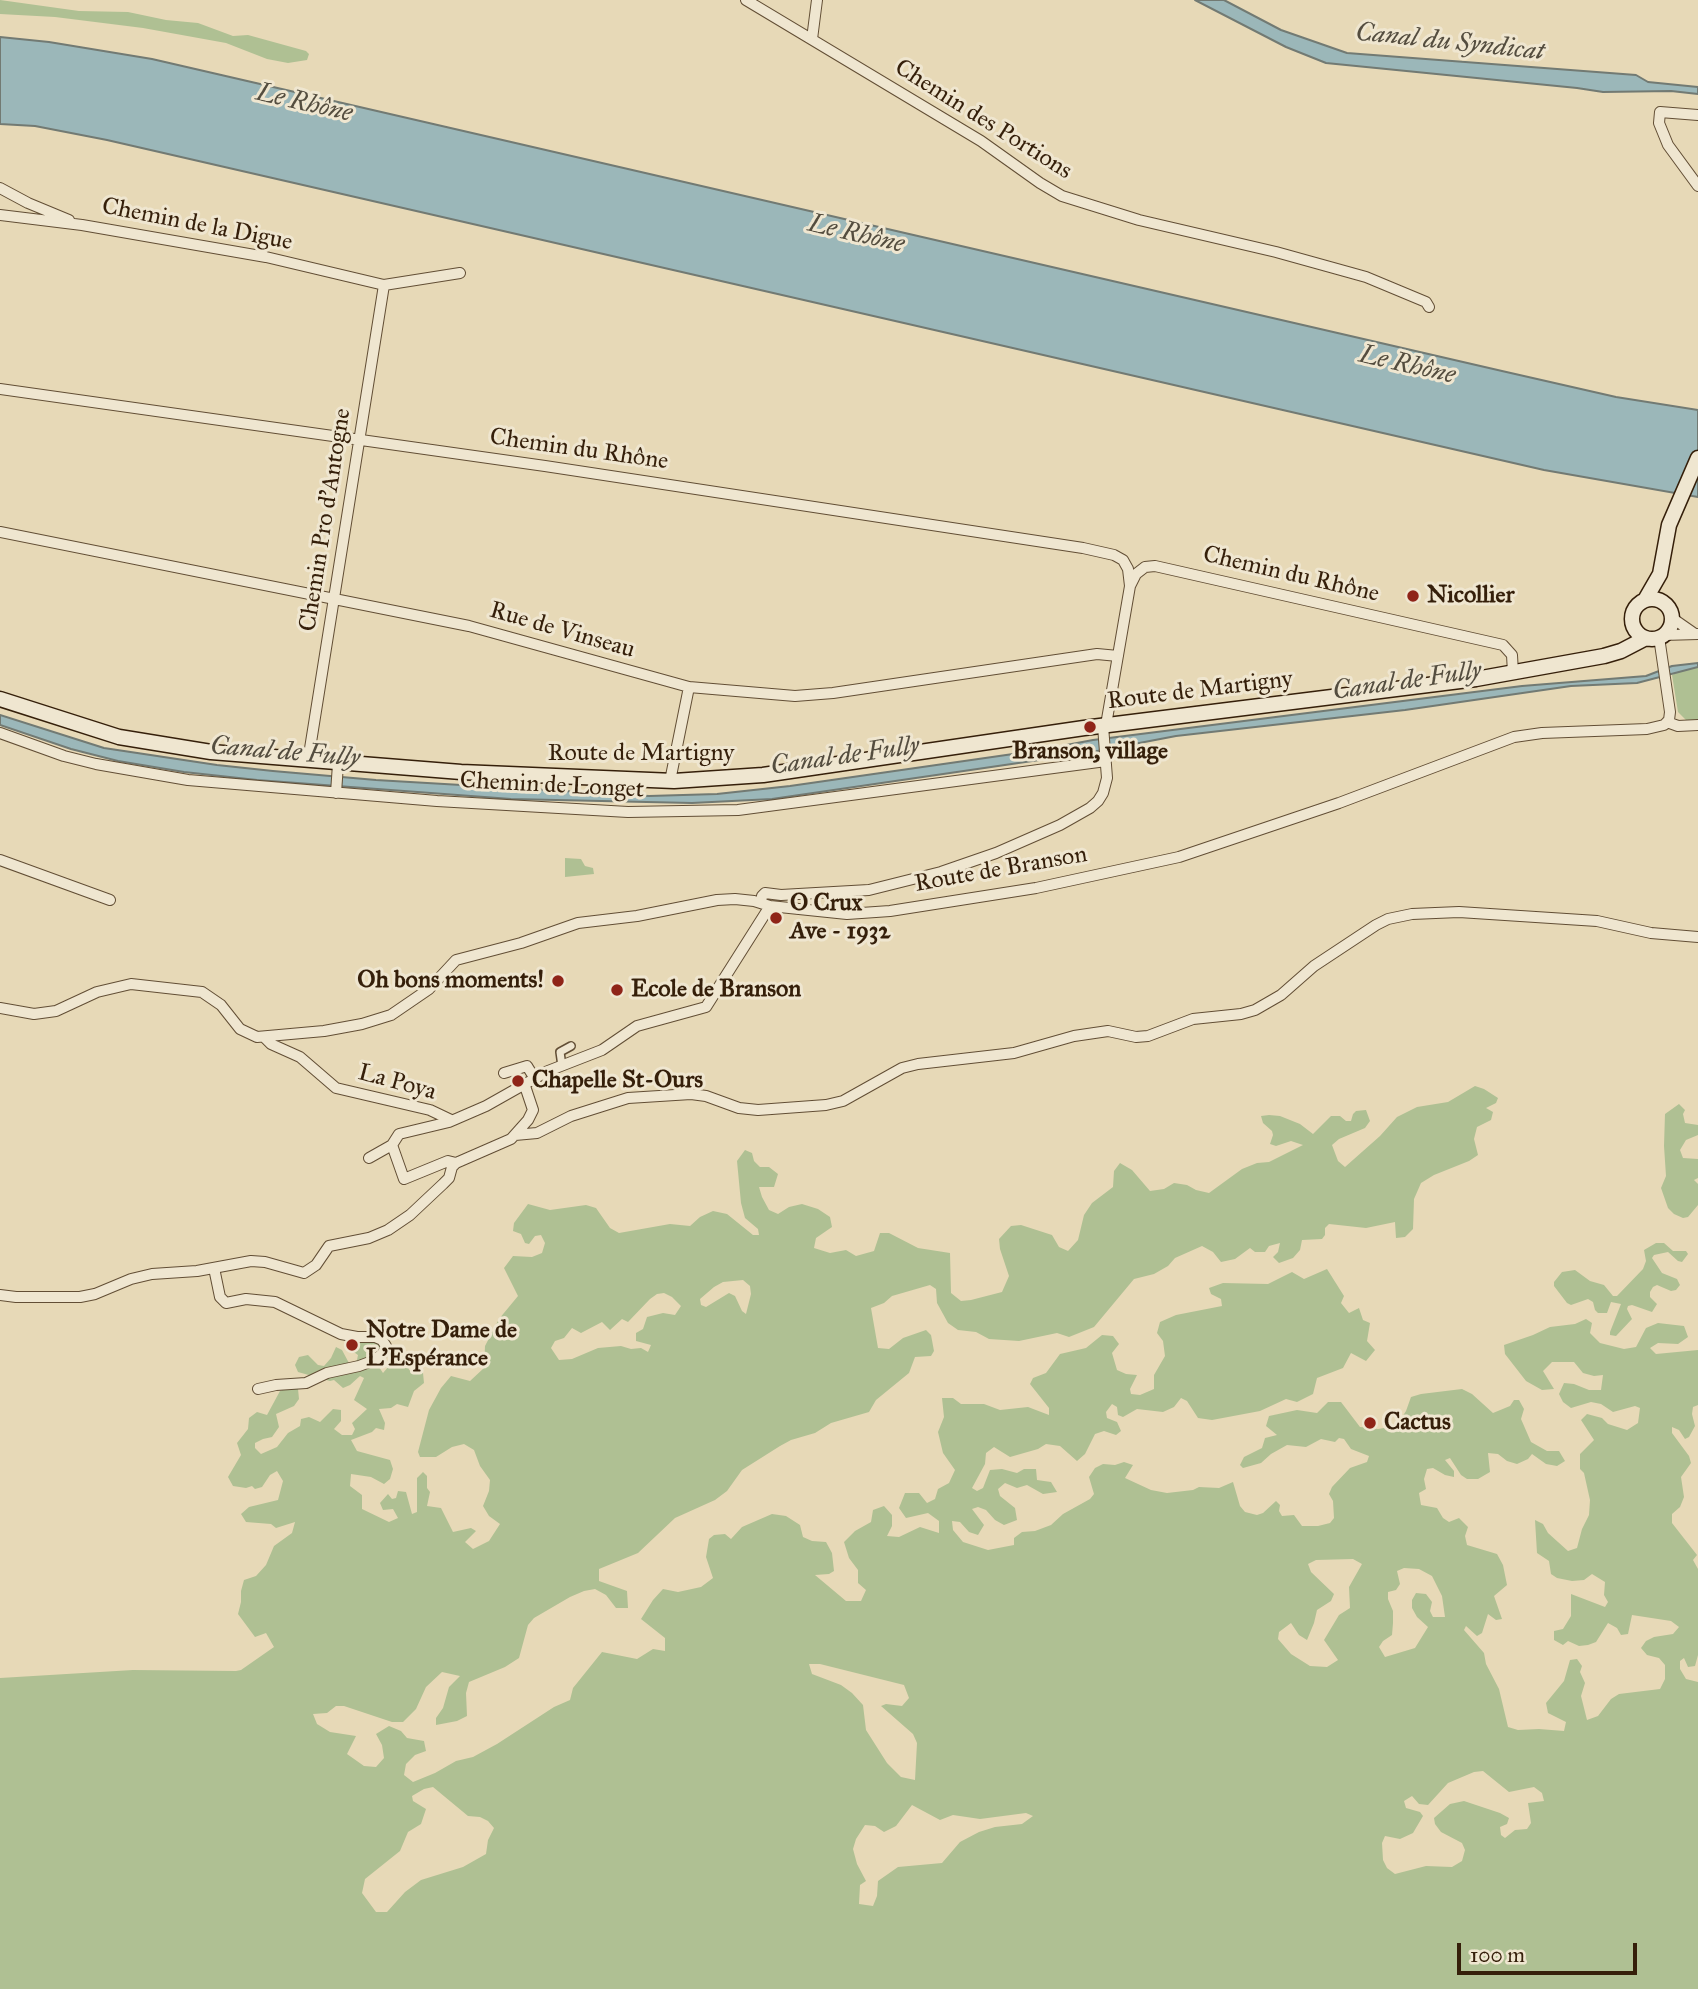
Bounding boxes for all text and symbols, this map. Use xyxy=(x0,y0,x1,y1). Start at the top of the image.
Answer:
water label: Canal du Syndicat xyxy=(1354,18,1546,68)
street label: Chemin des Portions xyxy=(889,54,1077,186)
water label: Le Rhône xyxy=(253,78,355,130)
street label: Chemin de la Digue xyxy=(99,192,295,258)
water label: Le Rhône xyxy=(805,209,907,261)
water label: Le Rhône xyxy=(1356,340,1458,392)
street label: Chemin Pro d'Antogne xyxy=(294,406,358,634)
street label: Chemin du Rhône xyxy=(488,423,670,477)
street label: Chemin du Rhône xyxy=(1200,541,1382,609)
place label: Nicollier xyxy=(1427,582,1515,610)
marker: Nicollier xyxy=(1405,588,1421,604)
street label: Rue de Vinseau xyxy=(486,597,638,665)
water label: Canal de Fully xyxy=(1331,656,1483,708)
street label: Route de Martigny xyxy=(1106,665,1294,717)
marker: Branson, village xyxy=(1082,719,1098,735)
water label: Canal de Fully xyxy=(209,731,361,775)
water label: Canal de Fully xyxy=(769,731,921,783)
place label: Branson, village xyxy=(1012,738,1168,766)
street label: Route de Martigny xyxy=(548,740,734,768)
street label: Chemin de Longet xyxy=(459,767,645,805)
street label: Route de Branson xyxy=(913,841,1089,899)
place label: O Crux Ave - 1932 xyxy=(790,890,890,946)
marker: O Crux Ave - 1932 xyxy=(768,910,784,926)
place label: Oh bons moments! xyxy=(357,967,544,995)
marker: Oh bons moments! xyxy=(550,973,566,989)
place label: Ecole de Branson xyxy=(631,976,801,1004)
marker: Ecole de Branson xyxy=(609,982,625,998)
street label: La Poya xyxy=(355,1059,439,1107)
place label: Chapelle St-Ours xyxy=(532,1067,703,1095)
marker: Chapelle St-Ours xyxy=(510,1073,526,1089)
place label: Notre Dame de L'Espérance xyxy=(366,1317,517,1373)
marker: Notre Dame de L'Espérance xyxy=(344,1337,360,1353)
place label: Cactus xyxy=(1384,1409,1451,1437)
marker: Cactus xyxy=(1362,1415,1378,1431)
scale bar xyxy=(1460,1930,1640,1974)
text: 100 m xyxy=(1470,1942,1525,1968)

